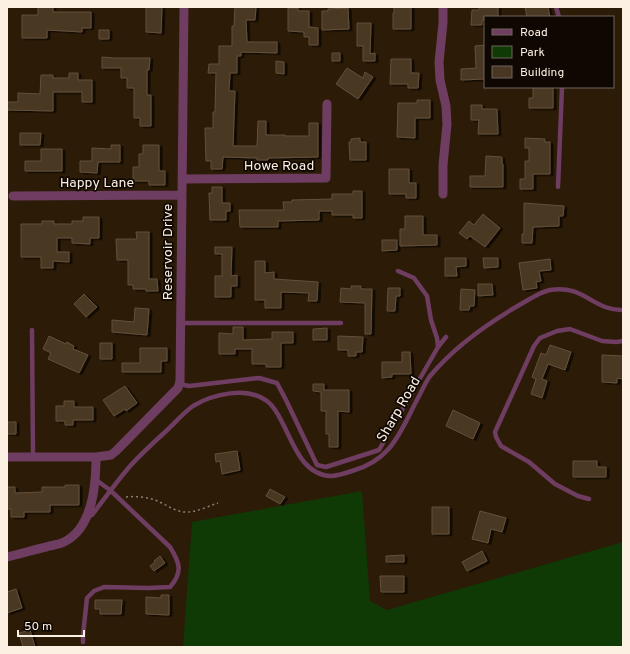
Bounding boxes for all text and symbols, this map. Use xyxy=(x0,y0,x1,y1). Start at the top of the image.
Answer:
legend xyxy=(484,16,614,88)
text: Road xyxy=(520,25,548,41)
text: Park xyxy=(520,45,545,61)
text: Building xyxy=(520,65,564,81)
street label: Howe Road xyxy=(244,158,314,175)
street label: Happy Lane xyxy=(60,175,134,192)
street label: Reservoir Drive xyxy=(160,204,177,300)
street label: Sharp Road xyxy=(374,374,425,446)
scale bar xyxy=(18,612,84,638)
text: 50 m xyxy=(24,619,52,635)

